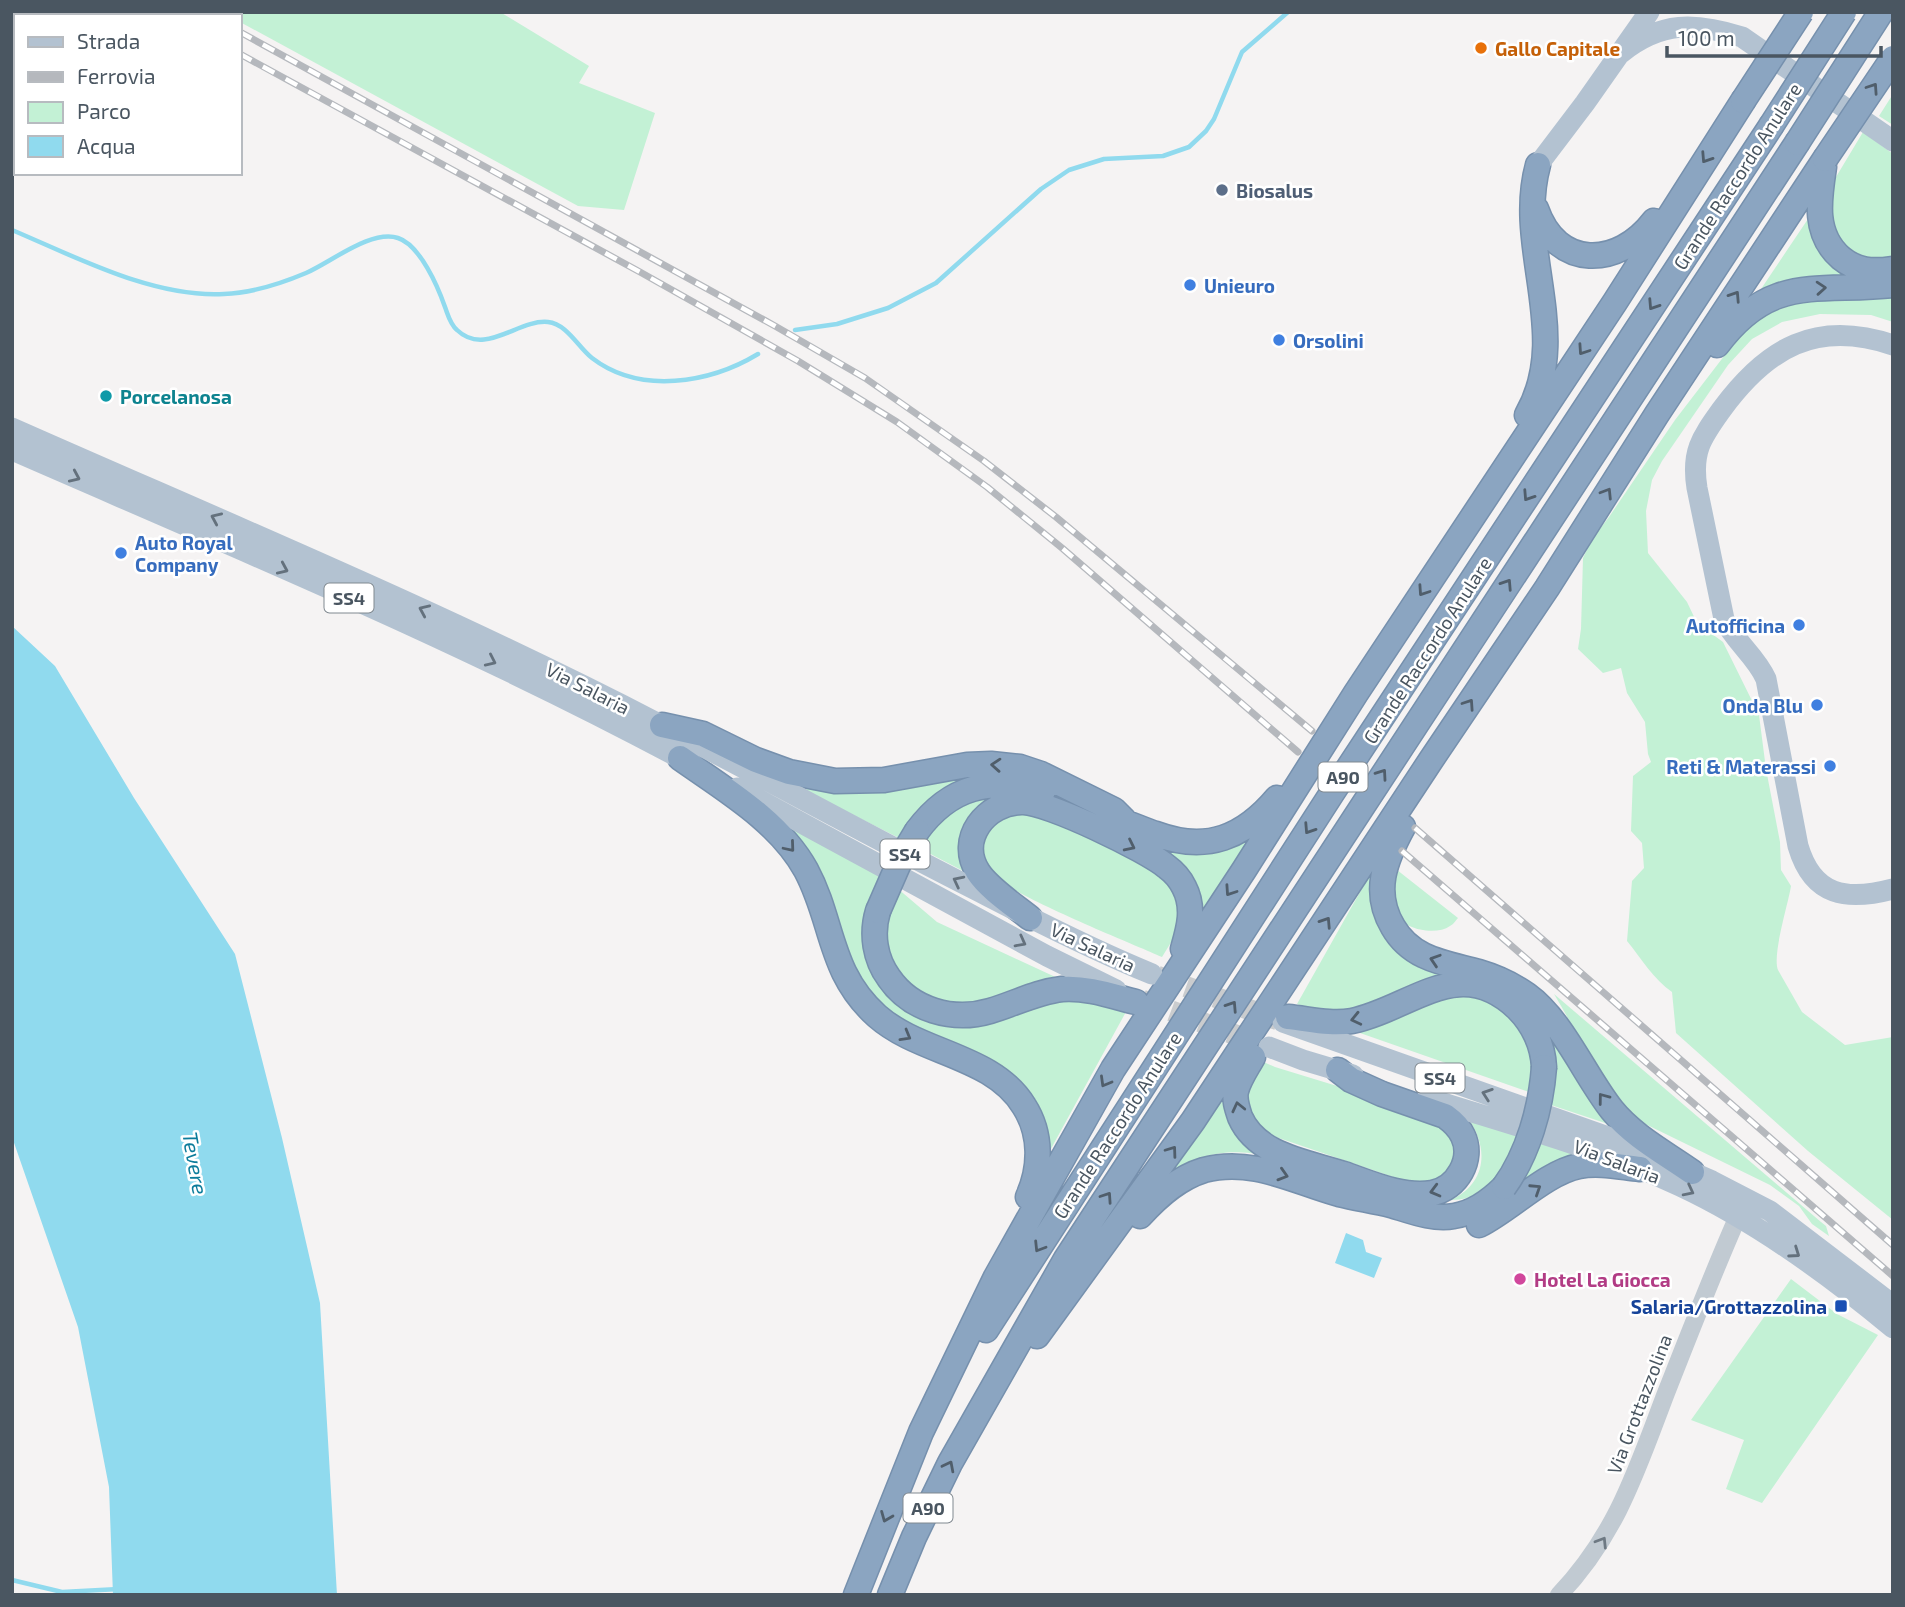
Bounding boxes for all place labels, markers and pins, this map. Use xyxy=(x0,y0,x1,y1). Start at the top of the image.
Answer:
place label: Gallo Capitale xyxy=(1495,37,1620,60)
marker: Gallo Capitale xyxy=(1473,40,1489,56)
place label: Biosalus xyxy=(1236,179,1313,202)
marker: Biosalus xyxy=(1214,182,1230,198)
place label: Unieuro xyxy=(1204,274,1275,297)
marker: Unieuro xyxy=(1182,277,1198,293)
place label: Orsolini xyxy=(1293,329,1364,352)
marker: Orsolini xyxy=(1271,332,1287,348)
place label: Porcelanosa xyxy=(120,385,232,408)
marker: Porcelanosa xyxy=(98,388,114,404)
place label: Auto Royal Company xyxy=(135,531,233,577)
marker: Auto Royal Company xyxy=(113,545,129,561)
place label: Autofficina xyxy=(1686,614,1785,637)
marker: Autofficina xyxy=(1791,617,1807,633)
place label: Onda Blu xyxy=(1723,694,1803,717)
marker: Onda Blu xyxy=(1809,697,1825,713)
place label: Reti & Materassi xyxy=(1666,755,1816,778)
marker: Reti & Materassi xyxy=(1822,758,1838,774)
place label: Hotel La Giocca xyxy=(1534,1268,1671,1291)
marker: Hotel La Giocca xyxy=(1512,1271,1528,1287)
place label: Salaria/Grottazzolina xyxy=(1631,1295,1827,1318)
marker: Salaria/Grottazzolina xyxy=(1833,1298,1849,1314)

